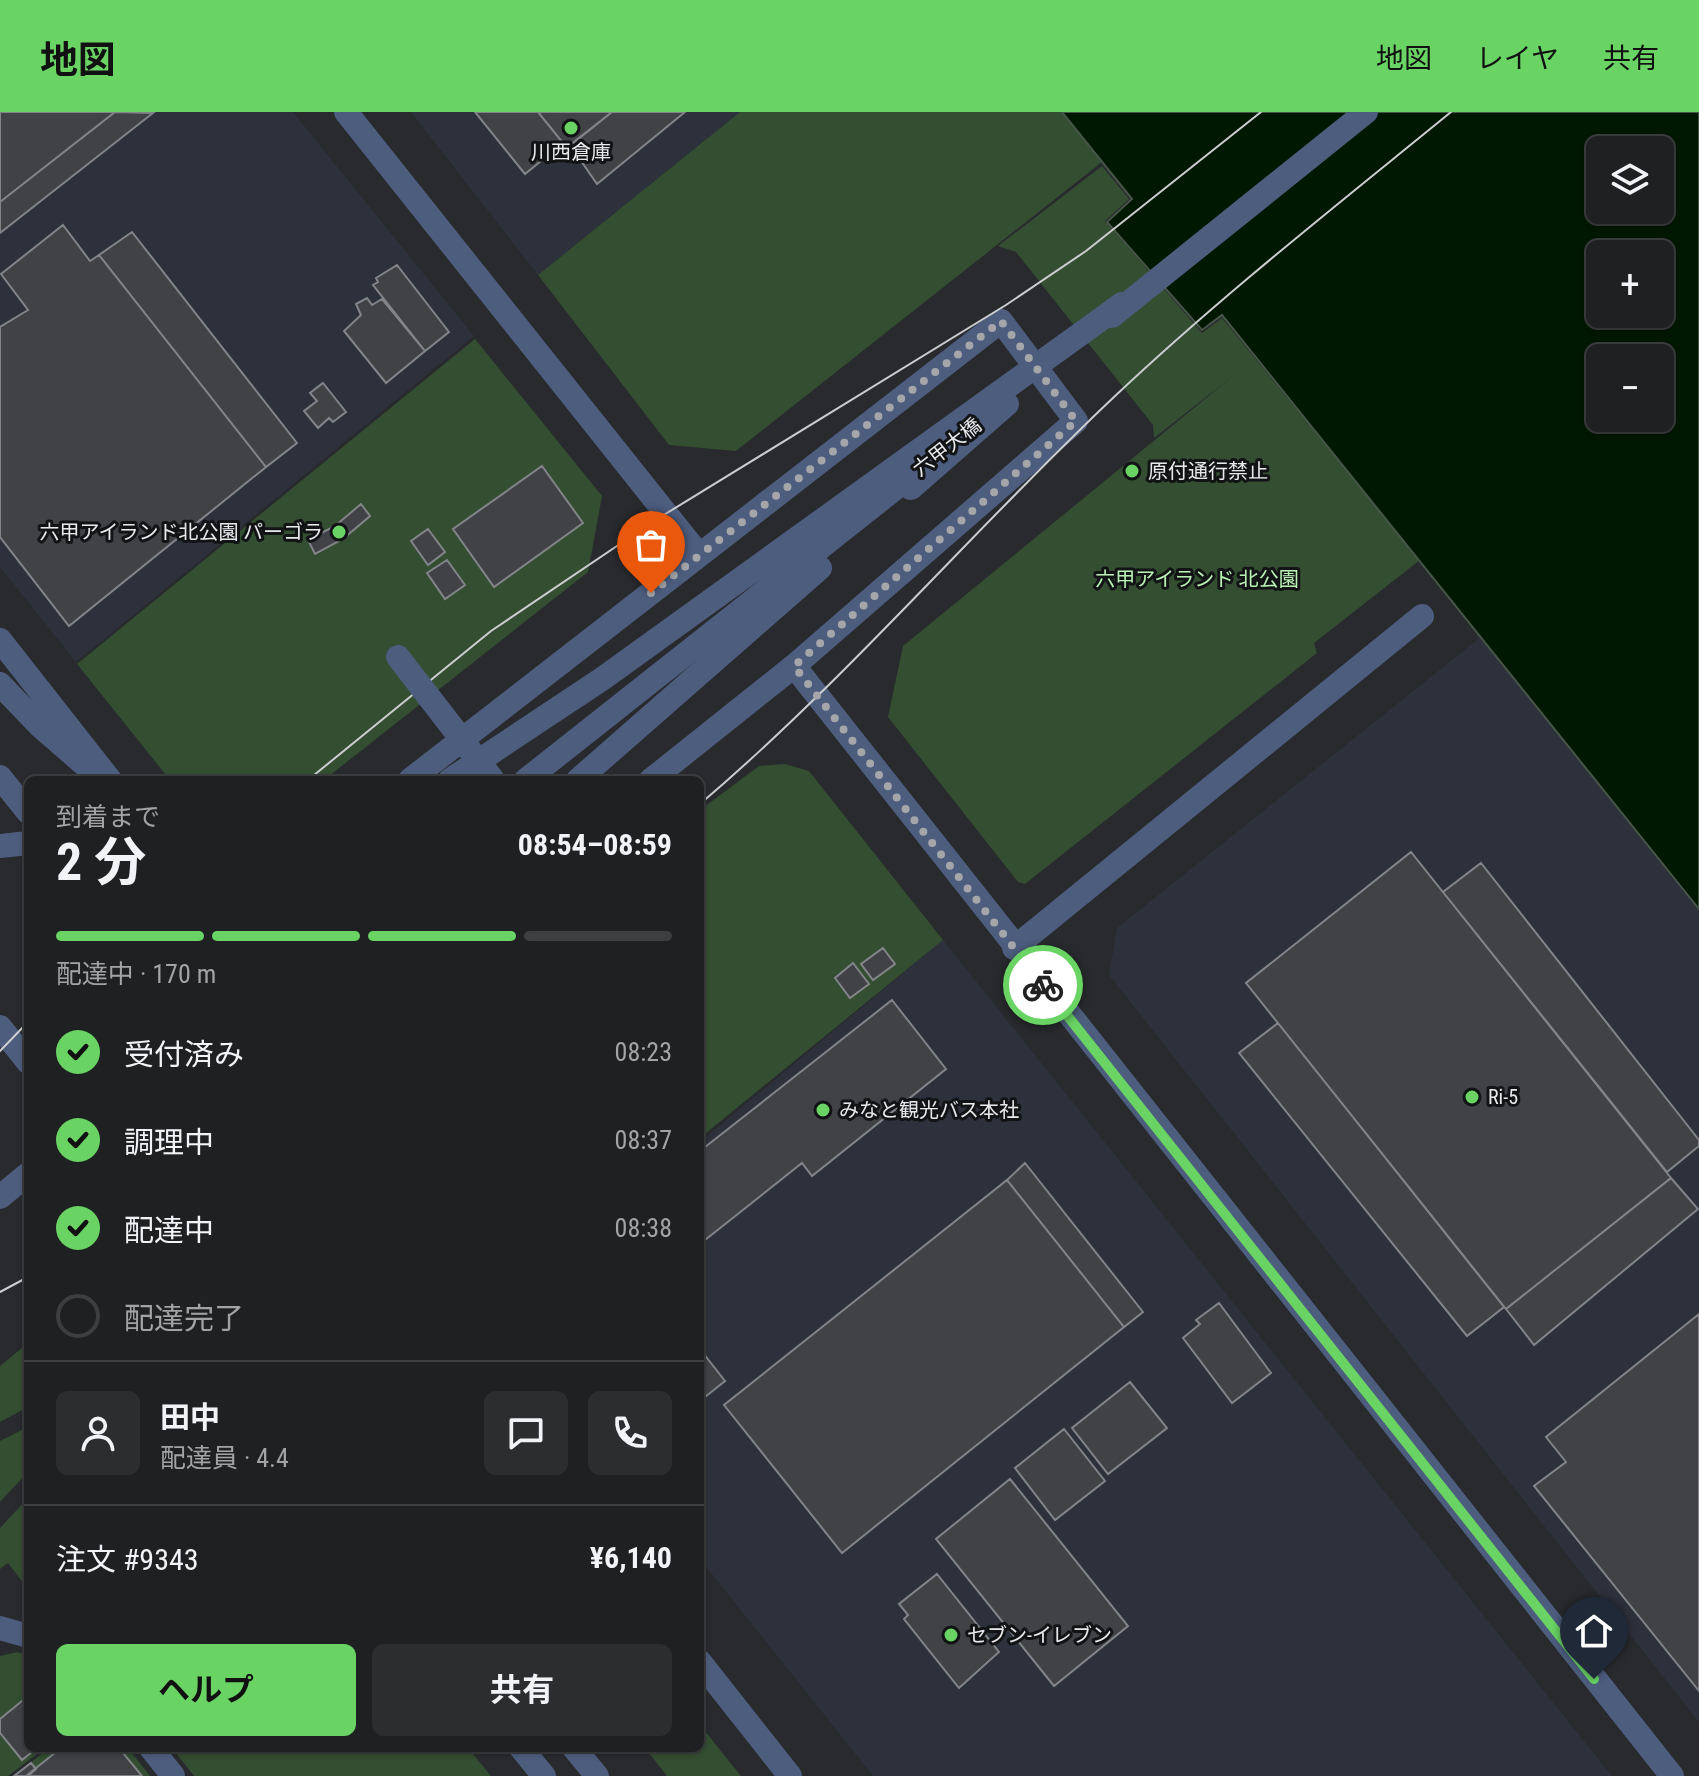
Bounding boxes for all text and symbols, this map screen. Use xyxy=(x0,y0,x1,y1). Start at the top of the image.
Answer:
text: 地図 xyxy=(40,38,116,82)
text: 地図 xyxy=(1376,42,1432,75)
text: レイヤ xyxy=(1476,42,1559,75)
text: 共有 xyxy=(1603,42,1659,75)
marker: 川西倉庫 xyxy=(562,119,580,137)
map controls xyxy=(1586,136,1674,432)
button: layers xyxy=(1586,136,1674,224)
place label: 川西倉庫 xyxy=(531,140,611,164)
button: + xyxy=(1586,240,1674,328)
button: − xyxy=(1586,344,1674,432)
street label: 六甲大橋 xyxy=(908,413,986,481)
place label: 原付通行禁止 xyxy=(1148,459,1268,483)
marker: 原付通行禁止 xyxy=(1123,462,1141,480)
pin xyxy=(617,511,685,593)
place label: 六甲アイランド北公園 パーゴラ xyxy=(39,520,323,544)
marker: 六甲アイランド北公園 パーゴラ xyxy=(330,523,348,541)
icon: bag xyxy=(629,523,673,567)
park label: 六甲アイランド 北公園 xyxy=(1095,567,1299,591)
text: 到着まで xyxy=(56,802,160,832)
text: 08:54–08:59 xyxy=(518,827,672,862)
text: 2 分 xyxy=(56,832,146,893)
courier xyxy=(1003,945,1083,1025)
text: 配達中 · 170 m xyxy=(56,959,216,989)
icon: bike xyxy=(1021,963,1065,1007)
icon: check xyxy=(56,1030,100,1074)
text: 受付済み xyxy=(124,1037,244,1072)
text: 08:23 xyxy=(615,1037,672,1067)
place label: Ri-5 xyxy=(1488,1085,1518,1109)
marker: Ri-5 xyxy=(1463,1088,1481,1106)
place label: みなと観光バス本社 xyxy=(839,1098,1019,1122)
marker: みなと観光バス本社 xyxy=(814,1101,832,1119)
icon: check xyxy=(56,1118,100,1162)
text: 調理中 xyxy=(124,1125,214,1160)
text: 08:37 xyxy=(615,1125,672,1155)
icon: check xyxy=(56,1206,100,1250)
text: 配達中 xyxy=(124,1213,214,1248)
text: 08:38 xyxy=(615,1213,672,1243)
text: 配達完了 xyxy=(124,1301,244,1336)
button: person xyxy=(56,1391,140,1475)
button: chat xyxy=(484,1391,568,1475)
button: phone xyxy=(588,1391,672,1475)
text: 田中 xyxy=(160,1400,220,1435)
text: 配達員 · 4.4 xyxy=(160,1443,289,1473)
text: ¥6,140 xyxy=(590,1540,672,1575)
text: 注文 #9343 xyxy=(56,1542,199,1577)
pin xyxy=(1560,1597,1628,1679)
icon: home xyxy=(1572,1609,1616,1653)
place label: セブン-イレブン xyxy=(967,1623,1112,1647)
marker: セブン-イレブン xyxy=(942,1626,960,1644)
button: ヘルプ xyxy=(56,1644,356,1736)
button: 共有 xyxy=(372,1644,672,1736)

